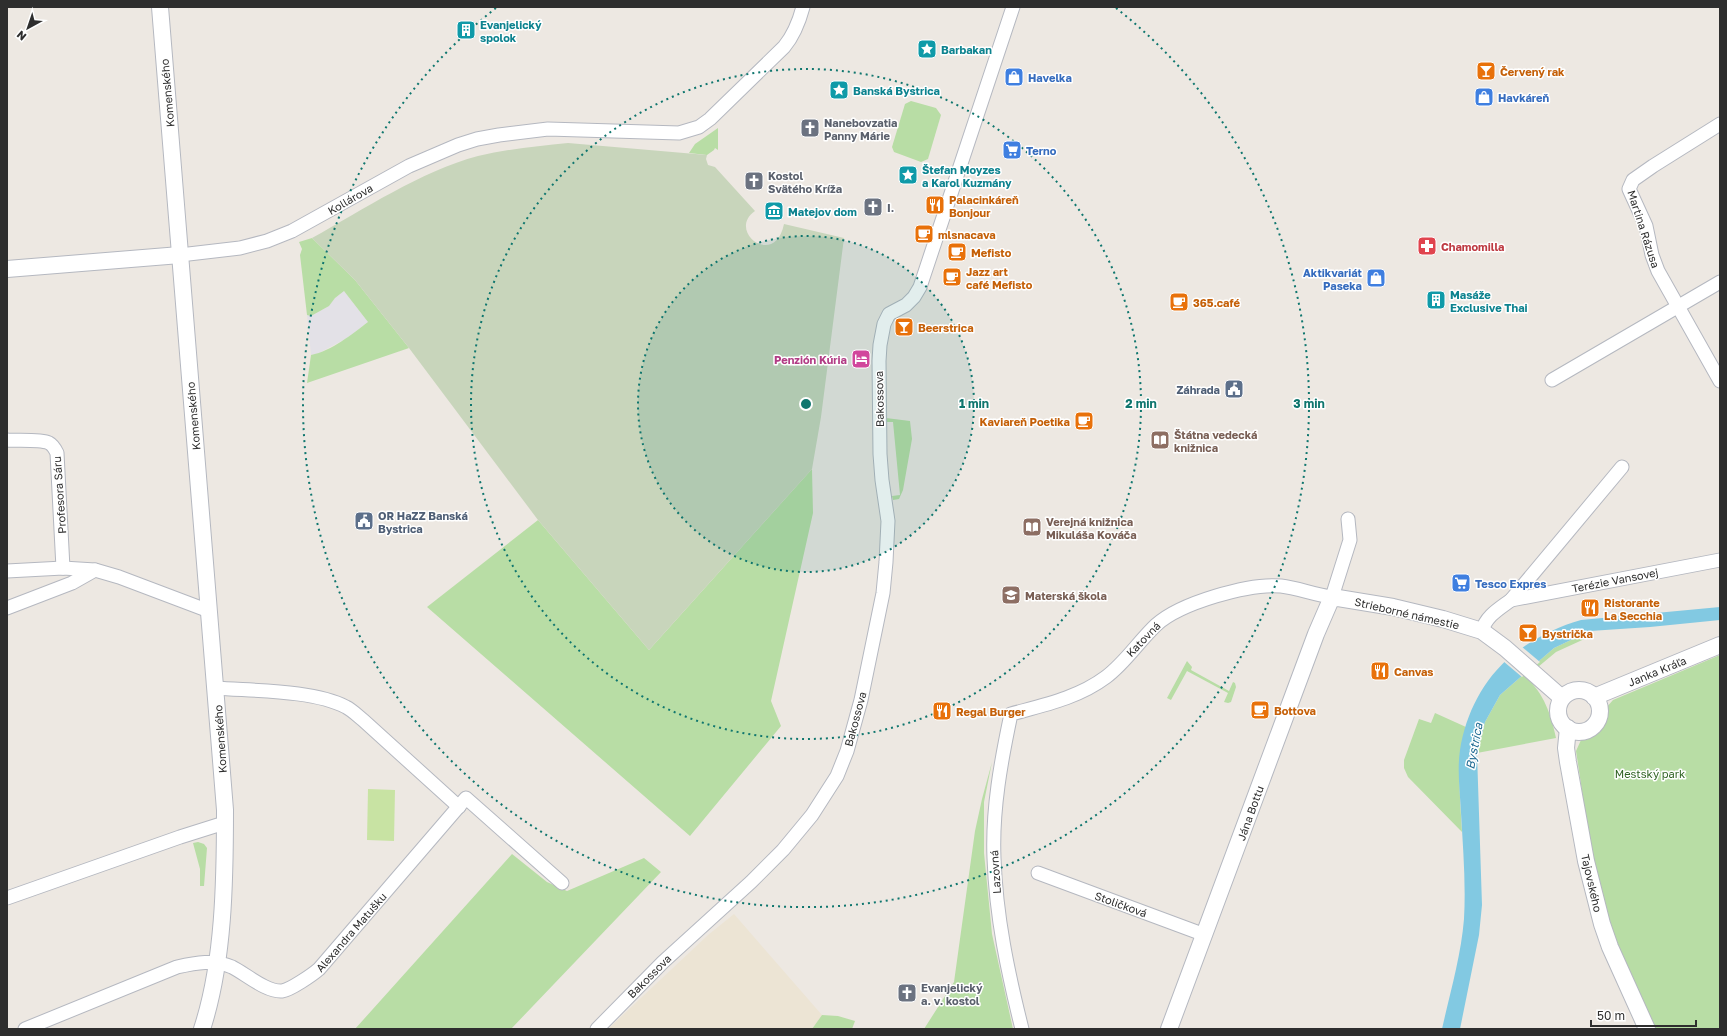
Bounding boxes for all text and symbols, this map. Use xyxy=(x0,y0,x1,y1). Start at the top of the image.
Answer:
north arrow xyxy=(8,8,48,48)
place label: Evanjelický spolok xyxy=(480,18,542,44)
building icon: Evanjelický spolok xyxy=(455,19,477,41)
text: N xyxy=(14,28,29,44)
place icon: Barbakan xyxy=(916,38,938,60)
place label: Barbakan xyxy=(941,43,992,56)
street label: Komenského xyxy=(158,58,176,128)
bar icon: Červený rak xyxy=(1475,60,1497,82)
place label: Červený rak xyxy=(1500,65,1565,78)
shop icon: Havelka xyxy=(1003,66,1025,88)
place label: Havelka xyxy=(1028,71,1072,84)
place icon: Banská Bystrica xyxy=(828,79,850,101)
place label: Banská Bystrica xyxy=(853,84,940,97)
shop icon: Havkáreň xyxy=(1473,86,1495,108)
place label: Havkáreň xyxy=(1498,91,1549,104)
place label: Nanebovzatia Panny Márie xyxy=(824,116,897,142)
church icon: Nanebovzatia Panny Márie xyxy=(799,117,821,139)
supermarket icon: Terno xyxy=(1001,139,1023,161)
place label: Terno xyxy=(1026,144,1057,157)
place label: Štefan Moyzes a Karol Kuzmány xyxy=(922,163,1012,189)
place icon: Štefan Moyzes a Karol Kuzmány xyxy=(897,164,919,186)
place label: Kostol Svätého Kríža xyxy=(768,169,842,195)
church icon: Kostol Svätého Kríža xyxy=(743,170,765,192)
street label: Kollárova xyxy=(325,181,375,217)
street label: Martina Rázusa xyxy=(1625,188,1663,270)
place label: Palacinkáreň Bonjour xyxy=(949,193,1019,219)
restaurant icon: Palacinkáreň Bonjour xyxy=(924,194,946,216)
church icon: I. xyxy=(862,196,884,218)
museum icon: Matejov dom xyxy=(763,200,785,222)
place label: I. xyxy=(887,201,894,214)
place label: Matejov dom xyxy=(788,205,857,218)
cafe icon: mlsnacava xyxy=(913,223,935,245)
place label: mlsnacava xyxy=(938,228,996,241)
pharmacy icon: Chamomilla xyxy=(1416,235,1438,257)
place label: Chamomilla xyxy=(1441,240,1504,253)
cafe icon: Mefisto xyxy=(946,241,968,263)
place label: Mefisto xyxy=(971,246,1012,259)
place label: Jazz art café Mefisto xyxy=(966,265,1033,291)
cafe icon: Jazz art café Mefisto xyxy=(941,266,963,288)
place label: Aktikvariát Paseka xyxy=(1303,266,1363,292)
shop icon: Aktikvariát Paseka xyxy=(1365,267,1387,289)
place label: Masáže Exclusive Thai xyxy=(1450,288,1528,314)
building icon: Masáže Exclusive Thai xyxy=(1425,289,1447,311)
cafe icon: 365.café xyxy=(1168,291,1190,313)
place label: 365.café xyxy=(1193,296,1240,309)
bar icon: Beerstrica xyxy=(893,316,915,338)
place label: Beerstrica xyxy=(918,321,974,334)
hotel icon: Penzión Kúria xyxy=(850,348,872,370)
place label: Penzión Kúria xyxy=(774,353,847,366)
street label: Bakossova xyxy=(872,371,886,427)
public building icon: Záhrada xyxy=(1223,378,1245,400)
street label: Komenského xyxy=(184,381,202,451)
place label: Záhrada xyxy=(1176,383,1220,396)
text: 1 min xyxy=(959,396,989,411)
text: 2 min xyxy=(1125,396,1157,411)
text: 3 min xyxy=(1293,396,1325,411)
centre of rings xyxy=(799,397,813,411)
cafe icon: Kaviareň Poetika xyxy=(1073,410,1095,432)
place label: Kaviareň Poetika xyxy=(980,415,1070,428)
place label: Štátna vedecká knižnica xyxy=(1174,428,1257,454)
library icon: Štátna vedecká knižnica xyxy=(1149,429,1171,451)
street label: Profesora Sáru xyxy=(50,456,68,534)
place label: OR HaZZ Banská Bystrica xyxy=(378,509,468,535)
public building icon: OR HaZZ Banská Bystrica xyxy=(353,510,375,532)
place label: Verejná knižnica Mikuláša Kováča xyxy=(1046,515,1137,541)
library icon: Verejná knižnica Mikuláša Kováča xyxy=(1021,516,1043,538)
street label: Terézie Vansovej xyxy=(1571,565,1659,595)
supermarket icon: Tesco Expres xyxy=(1450,572,1472,594)
place label: Tesco Expres xyxy=(1475,577,1546,590)
school or university icon: Materská škola xyxy=(1000,584,1022,606)
place label: Materská škola xyxy=(1025,589,1107,602)
street label: Strieborné námestie xyxy=(1353,595,1461,631)
place label: Ristorante La Secchia xyxy=(1604,596,1662,622)
restaurant icon: Ristorante La Secchia xyxy=(1579,597,1601,619)
street label: Katovná xyxy=(1123,619,1163,659)
bar icon: Bystrička xyxy=(1517,622,1539,644)
place label: Bystrička xyxy=(1542,627,1593,640)
street label: Janka Kráľa xyxy=(1626,653,1688,689)
restaurant icon: Canvas xyxy=(1369,660,1391,682)
place label: Canvas xyxy=(1394,665,1433,678)
street label: Bakossova xyxy=(841,690,869,748)
cafe icon: Bottova xyxy=(1249,699,1271,721)
restaurant icon: Regal Burger xyxy=(931,700,953,722)
street label: Komenského xyxy=(211,704,229,774)
place label: Bottova xyxy=(1274,704,1316,717)
place label: Regal Burger xyxy=(956,705,1026,718)
water label: Bystrica xyxy=(1462,720,1486,771)
park label: Mestský park xyxy=(1615,767,1685,780)
street label: Jána Bottu xyxy=(1234,784,1266,842)
street label: Lazovná xyxy=(987,850,1003,894)
street label: Tajovského xyxy=(1579,853,1605,914)
street label: Stoličková xyxy=(1093,889,1149,919)
street label: Alexandra Matušku xyxy=(313,890,389,974)
street label: Bakossova xyxy=(625,952,673,1000)
place label: Evanjelický a. v. kostol xyxy=(921,981,983,1007)
church icon: Evanjelický a. v. kostol xyxy=(896,982,918,1004)
scale bar xyxy=(1591,1002,1696,1028)
text: 50 m xyxy=(1597,1008,1625,1023)

